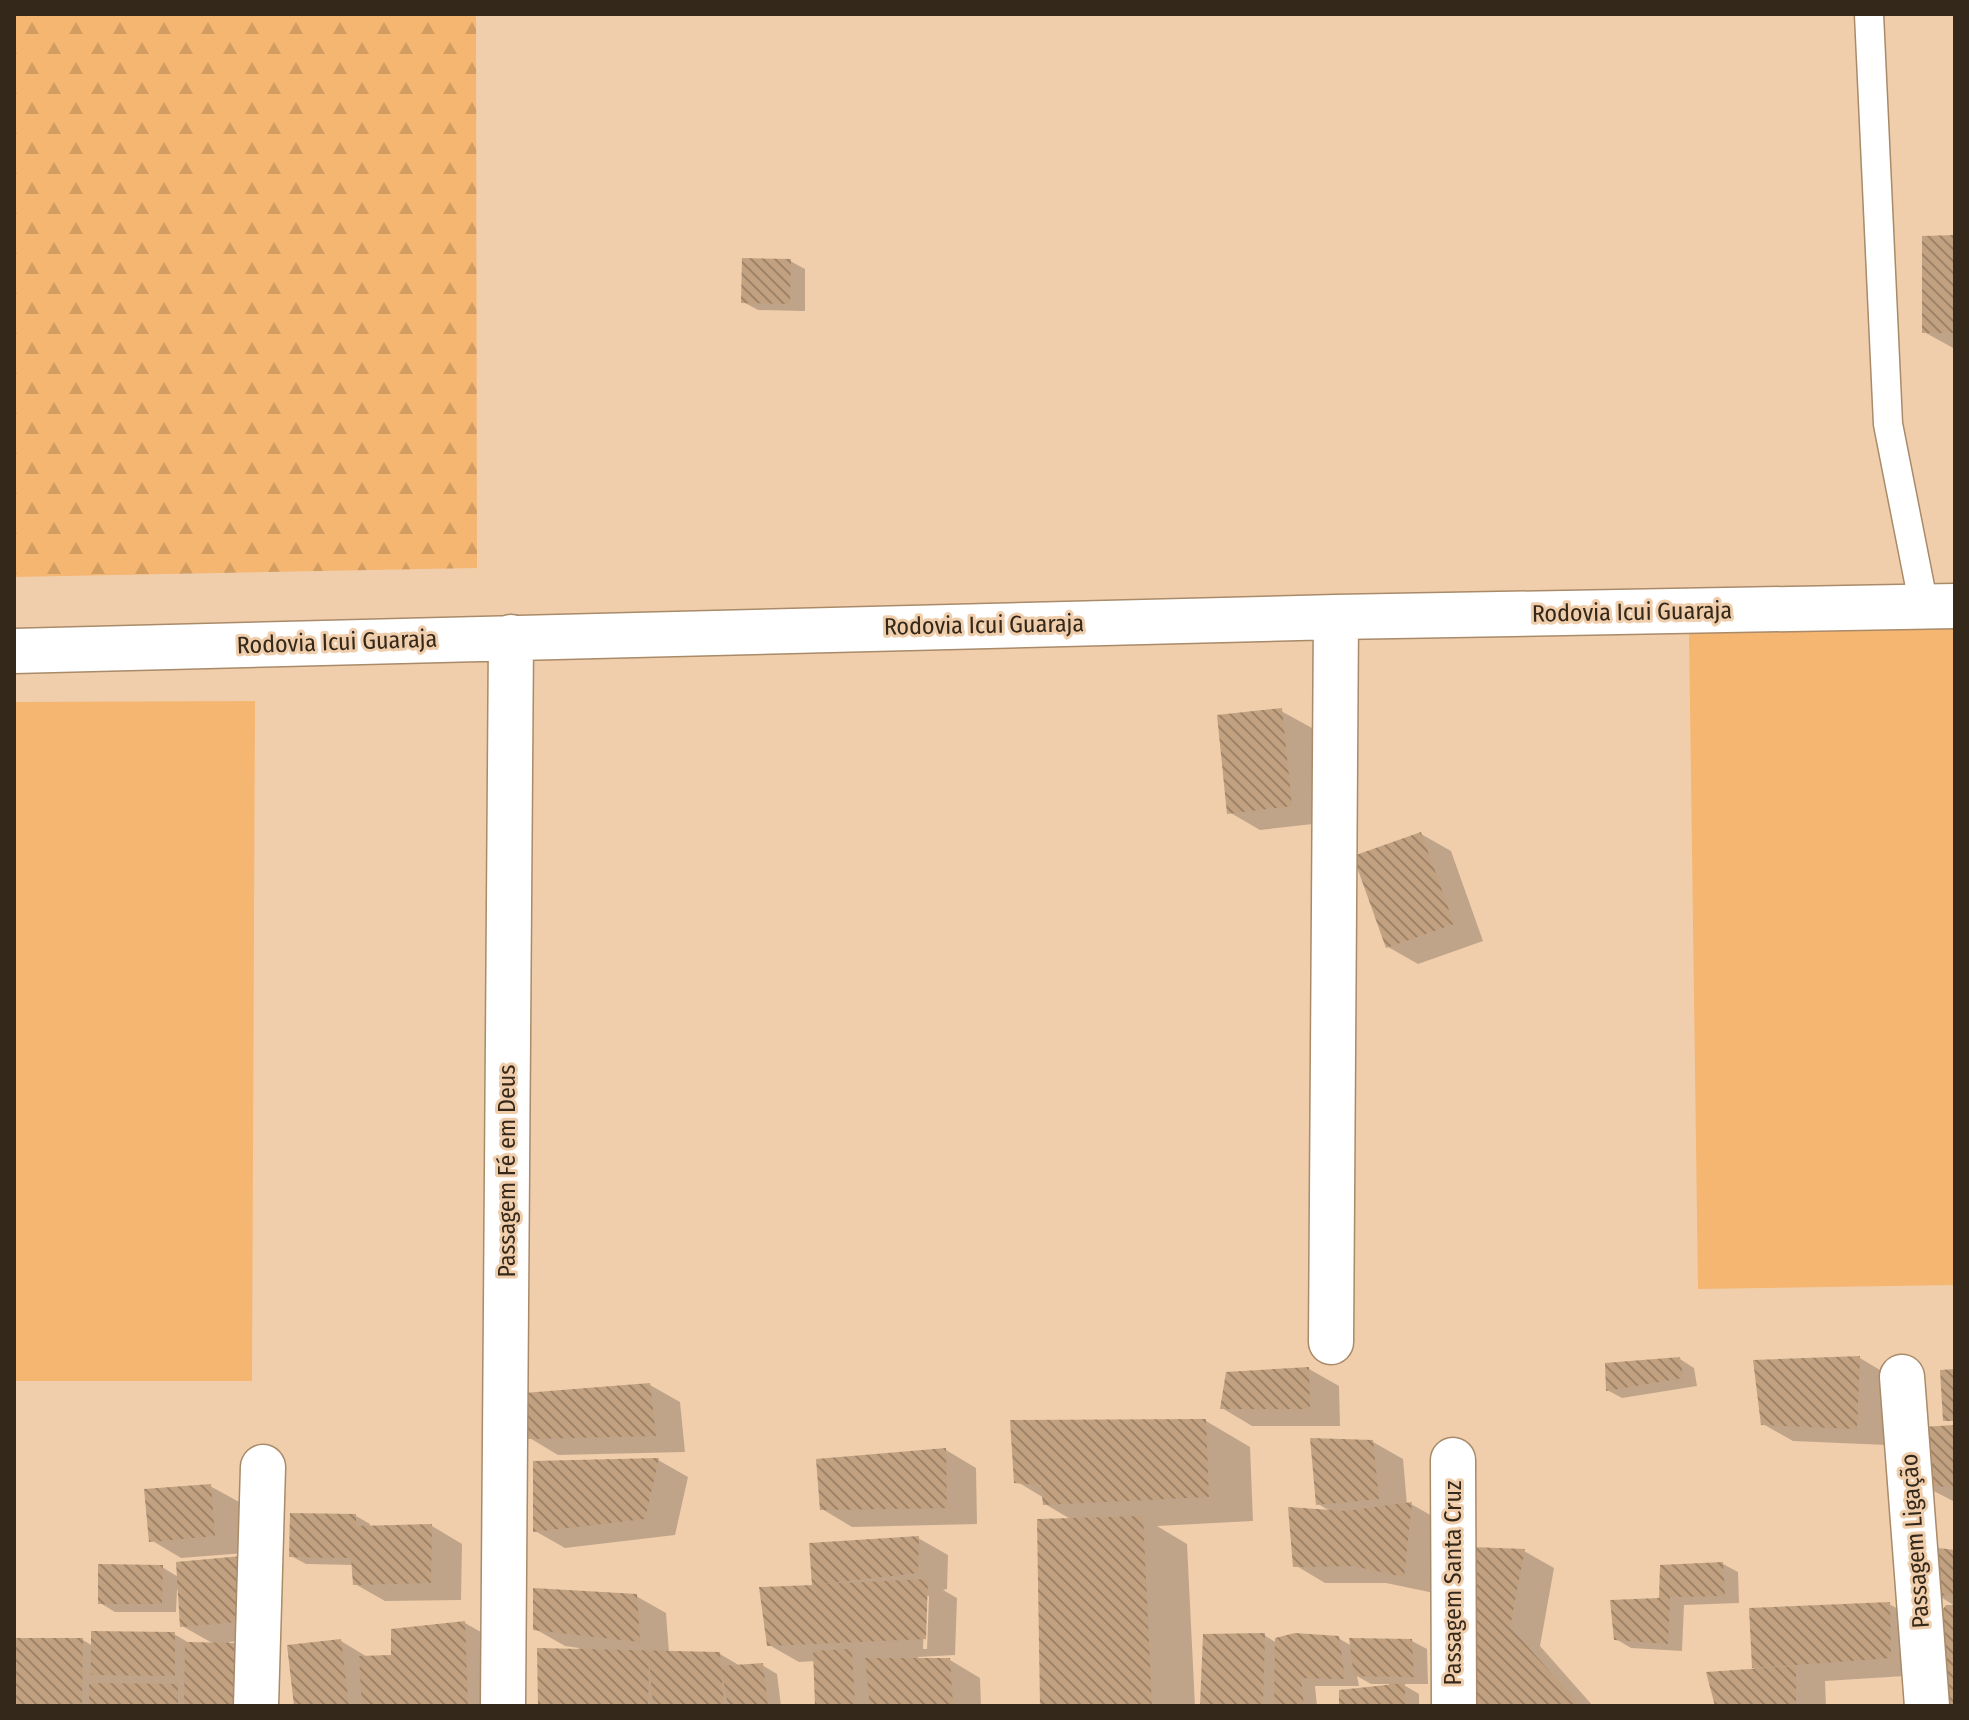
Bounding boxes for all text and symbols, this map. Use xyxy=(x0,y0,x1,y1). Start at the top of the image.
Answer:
street label: Rodovia Icui Guaraja xyxy=(1532,596,1732,628)
street label: Rodovia Icui Guaraja xyxy=(884,609,1084,641)
street label: Rodovia Icui Guaraja xyxy=(236,625,438,659)
street label: Passagem Fé em Deus xyxy=(493,1064,521,1278)
street label: Passagem Ligação xyxy=(1895,1453,1935,1629)
street label: Passagem Santa Cruz xyxy=(1439,1481,1467,1685)

